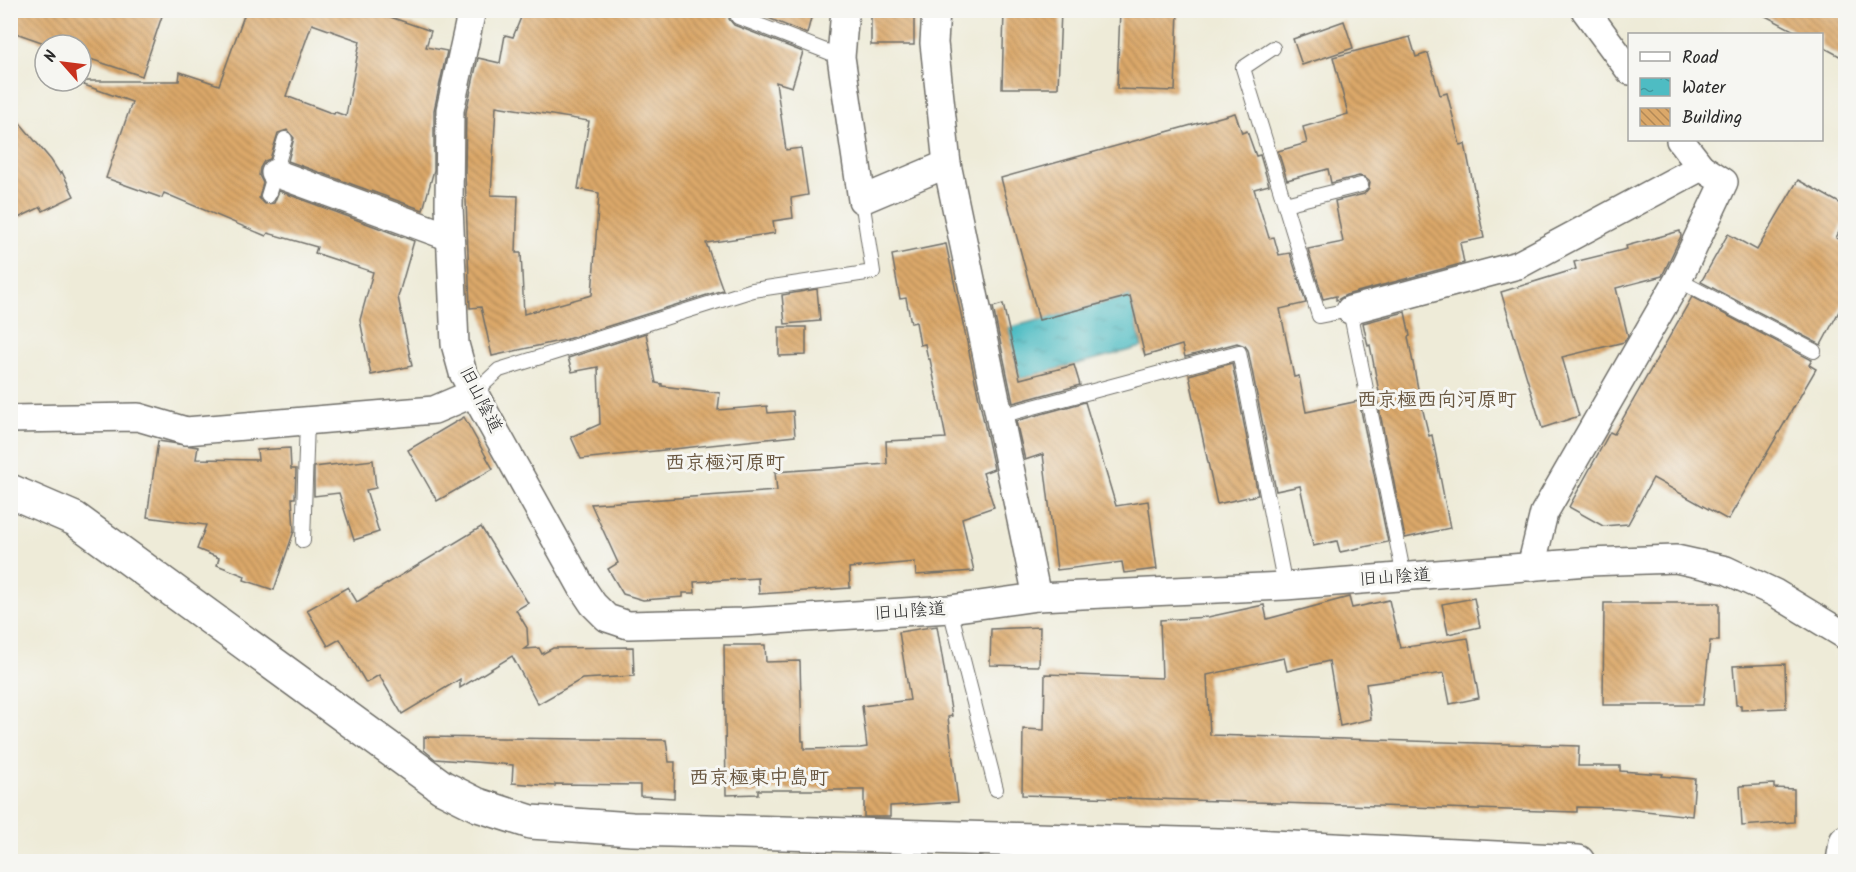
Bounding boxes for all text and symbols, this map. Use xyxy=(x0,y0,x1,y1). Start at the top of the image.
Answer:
north arrow xyxy=(33,33,93,93)
legend xyxy=(1628,33,1823,141)
text: Road xyxy=(1682,44,1719,73)
text: N xyxy=(38,46,64,67)
text: Water xyxy=(1682,74,1727,103)
text: Building xyxy=(1682,104,1742,133)
street label: 旧山陰道 xyxy=(451,361,509,439)
district label: 西京極西向河原町 xyxy=(1357,385,1517,417)
district label: 西京極河原町 xyxy=(665,448,785,480)
street label: 旧山陰道 xyxy=(1358,561,1432,595)
street label: 旧山陰道 xyxy=(873,595,947,629)
district label: 西京極東中島町 xyxy=(689,763,829,795)

